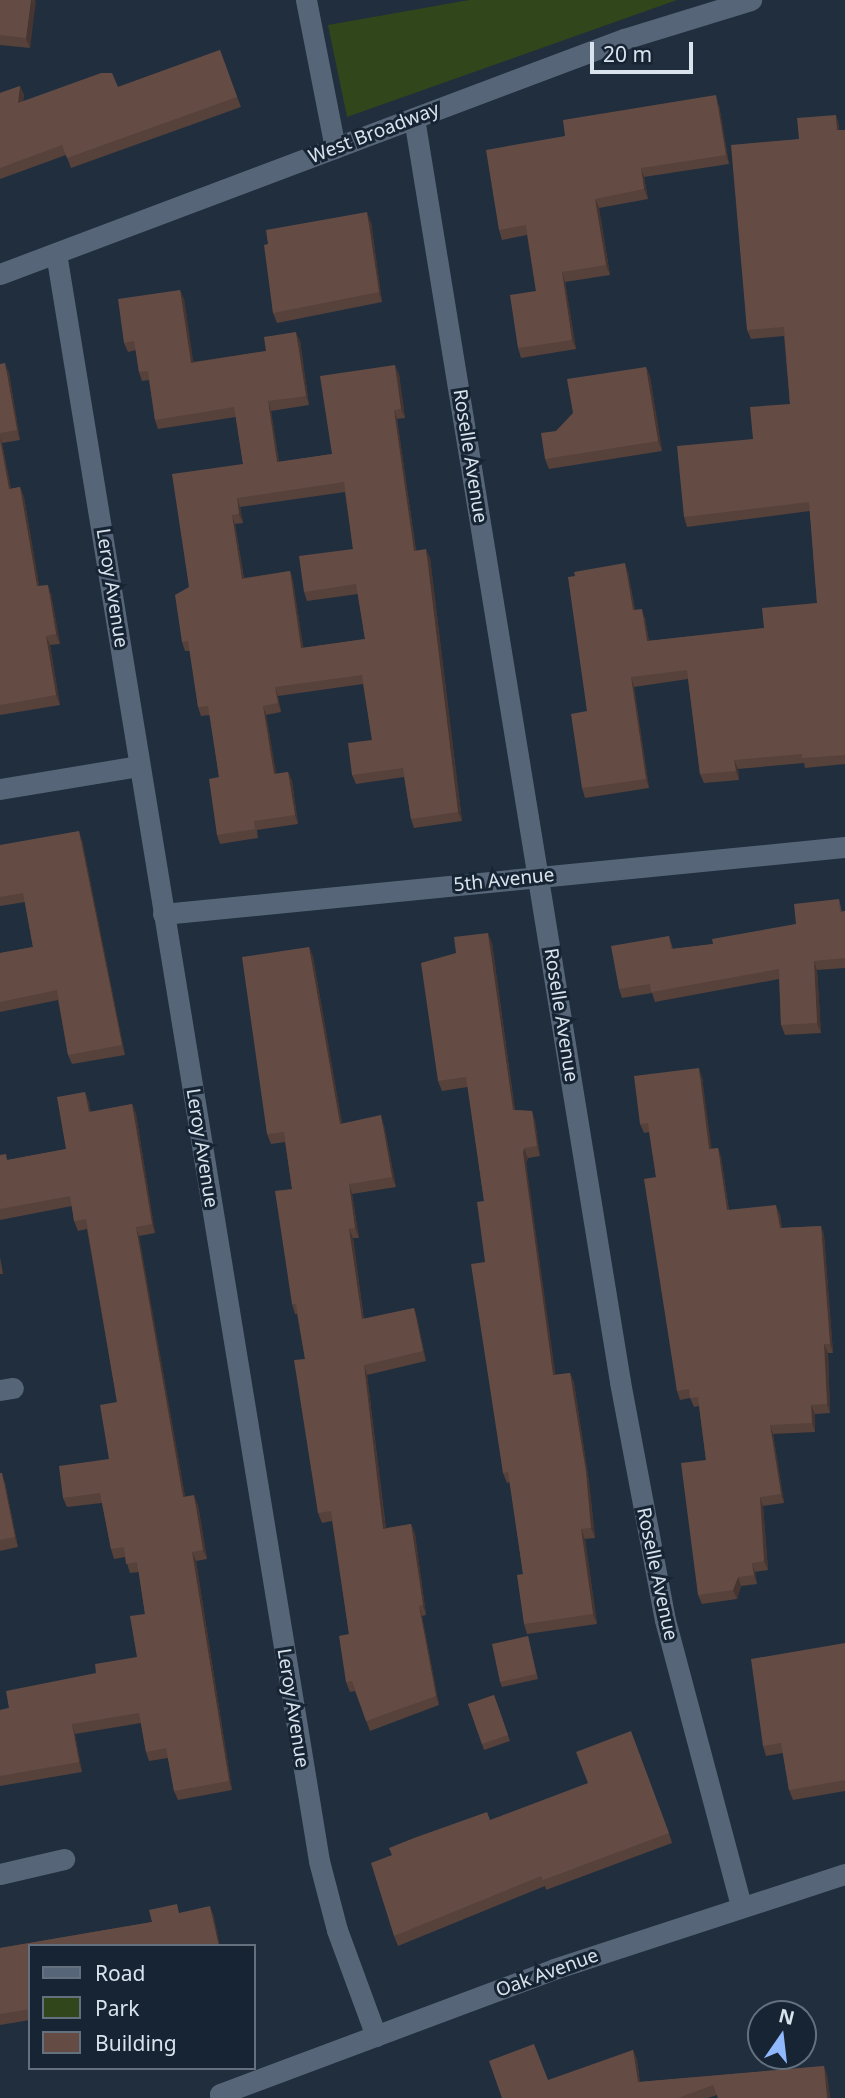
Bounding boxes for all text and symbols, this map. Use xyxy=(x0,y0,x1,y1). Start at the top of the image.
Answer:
scale bar xyxy=(593,28,696,72)
text: 20 m xyxy=(603,40,652,68)
street label: West Broadway xyxy=(306,98,442,168)
street label: Roselle Avenue xyxy=(448,387,492,525)
street label: Leroy Avenue xyxy=(91,527,133,649)
street label: 5th Avenue xyxy=(453,863,555,897)
street label: Roselle Avenue xyxy=(539,946,583,1084)
street label: Leroy Avenue xyxy=(181,1087,223,1209)
street label: Roselle Avenue xyxy=(632,1505,682,1643)
street label: Leroy Avenue xyxy=(272,1647,314,1769)
legend xyxy=(28,1944,256,2070)
street label: Oak Avenue xyxy=(493,1944,601,2002)
text: Road xyxy=(95,1959,145,1987)
text: Park xyxy=(95,1994,139,2022)
north arrow xyxy=(747,2000,817,2070)
text: N xyxy=(776,2002,797,2031)
text: Building xyxy=(95,2029,177,2057)

